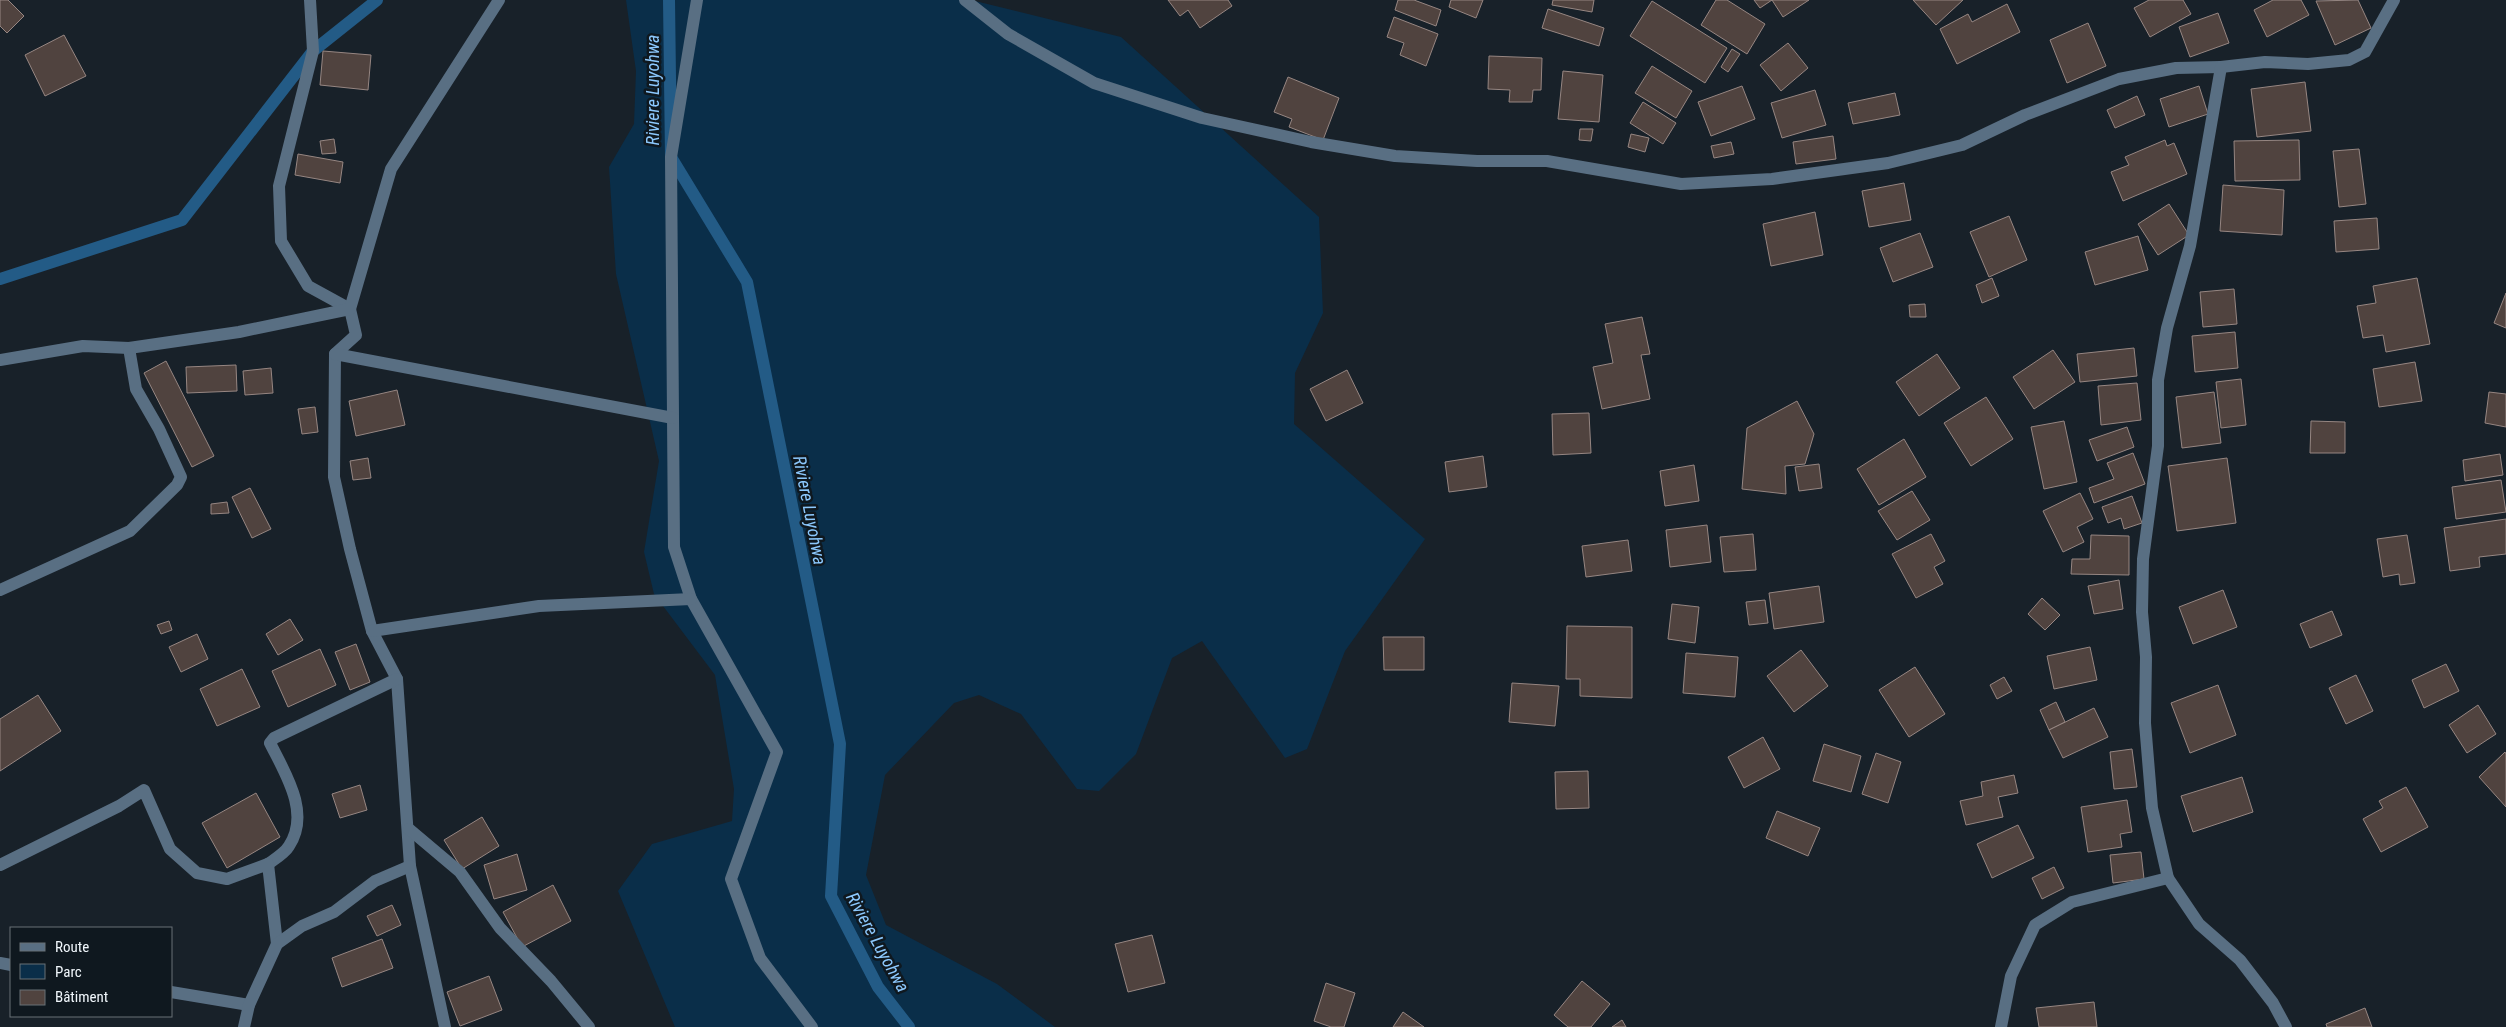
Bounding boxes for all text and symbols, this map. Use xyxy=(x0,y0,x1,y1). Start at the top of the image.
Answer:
water label: Riviere Luyohwa xyxy=(642,35,663,145)
water label: Riviere Luyohwa xyxy=(789,454,831,566)
water label: Riviere Luyohwa xyxy=(842,888,914,996)
legend xyxy=(10,927,172,1017)
text: Route xyxy=(55,938,89,956)
text: Parc xyxy=(55,963,82,981)
text: Bâtiment xyxy=(55,988,108,1006)

